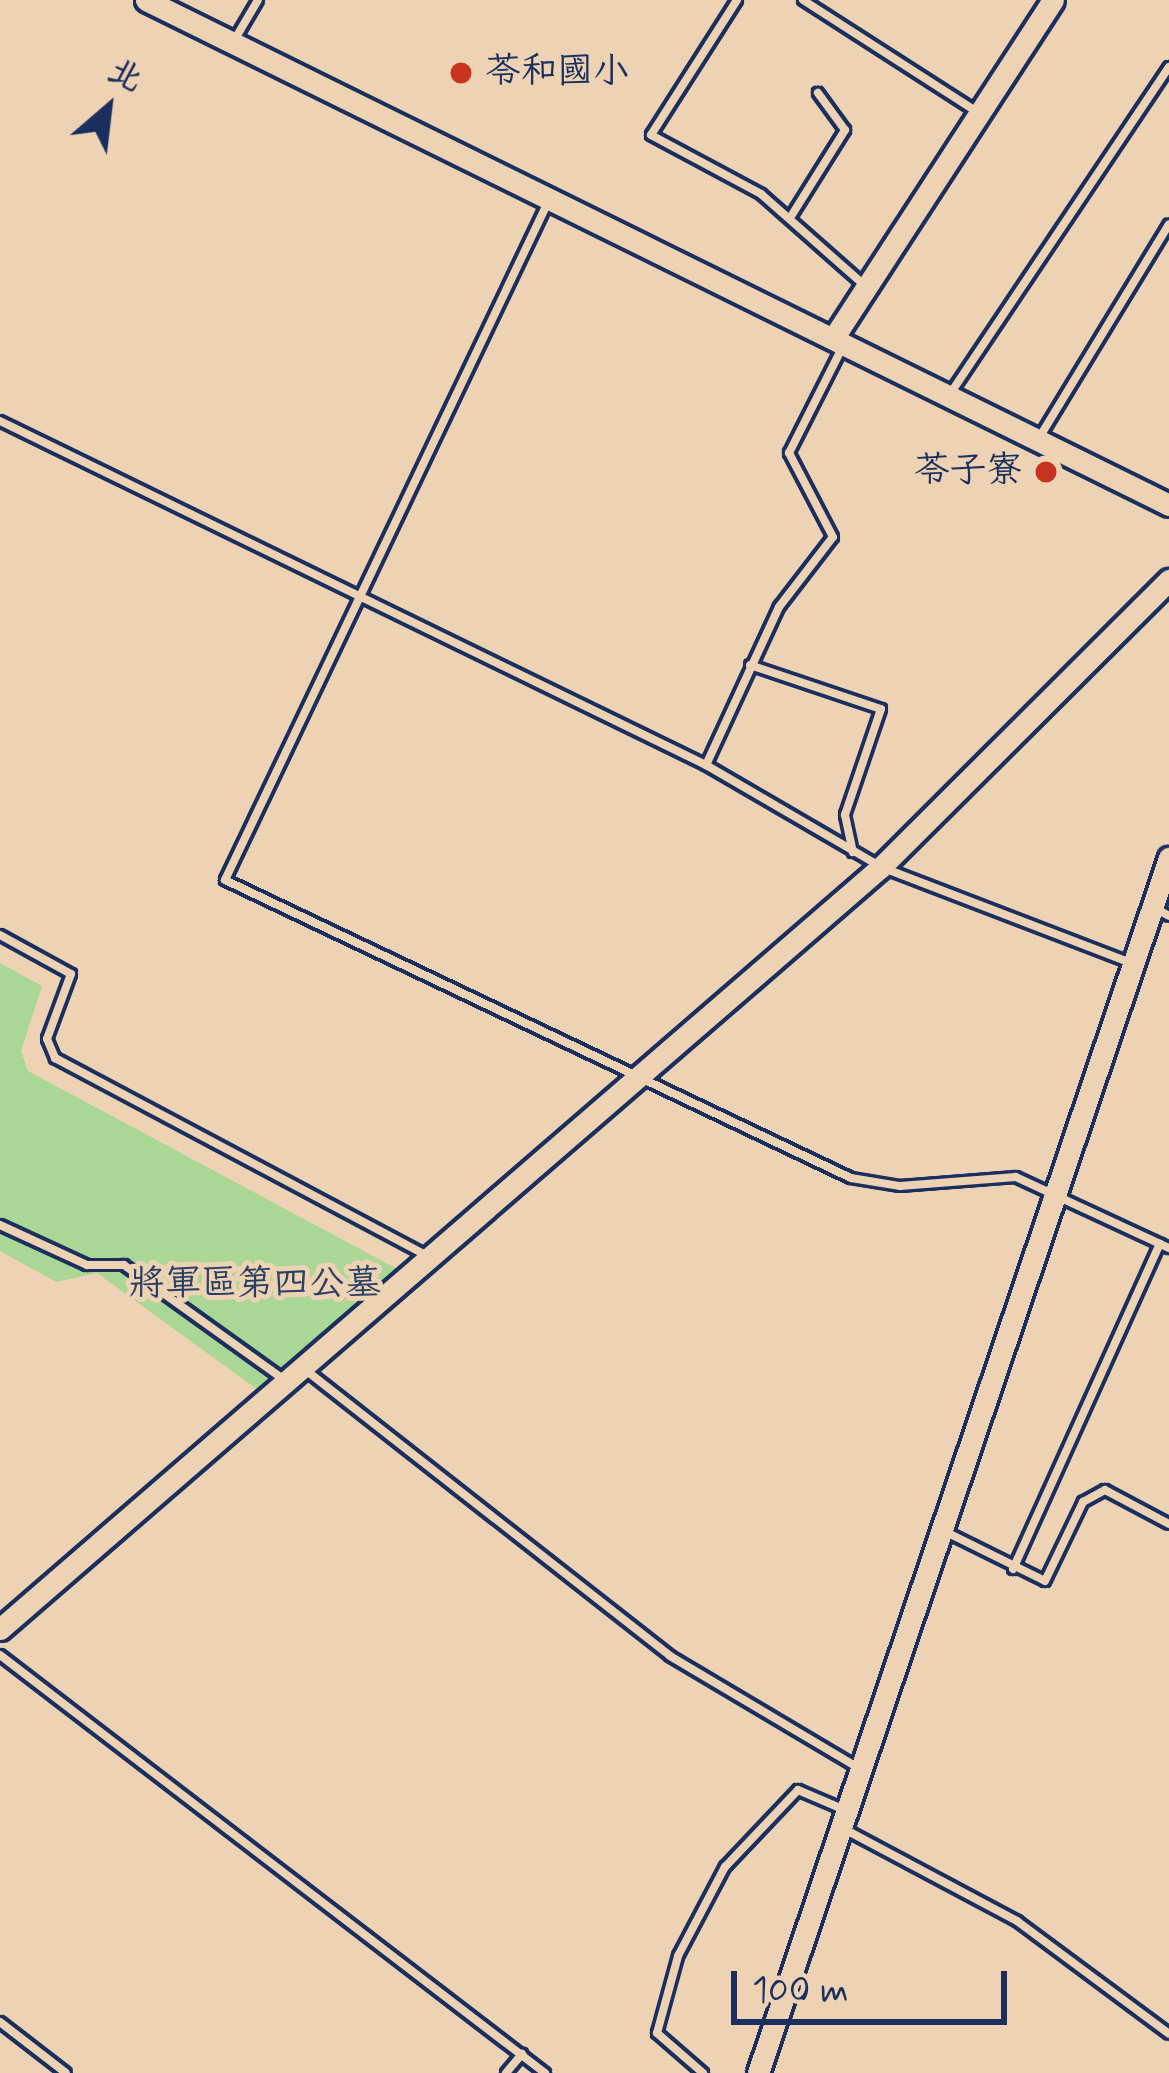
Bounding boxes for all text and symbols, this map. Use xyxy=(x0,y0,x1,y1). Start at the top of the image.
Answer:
north arrow xyxy=(48,48,168,168)
text: 北 xyxy=(100,49,150,103)
place label: 苓和國小 xyxy=(485,51,629,95)
marker: 苓和國小 xyxy=(448,60,474,86)
place label: 苓子寮 xyxy=(914,450,1022,494)
marker: 苓子寮 xyxy=(1033,459,1059,485)
park label: 將軍區第四公墓 xyxy=(129,1263,381,1307)
scale bar xyxy=(737,1947,1013,2021)
text: 100 m xyxy=(752,1968,849,2015)

